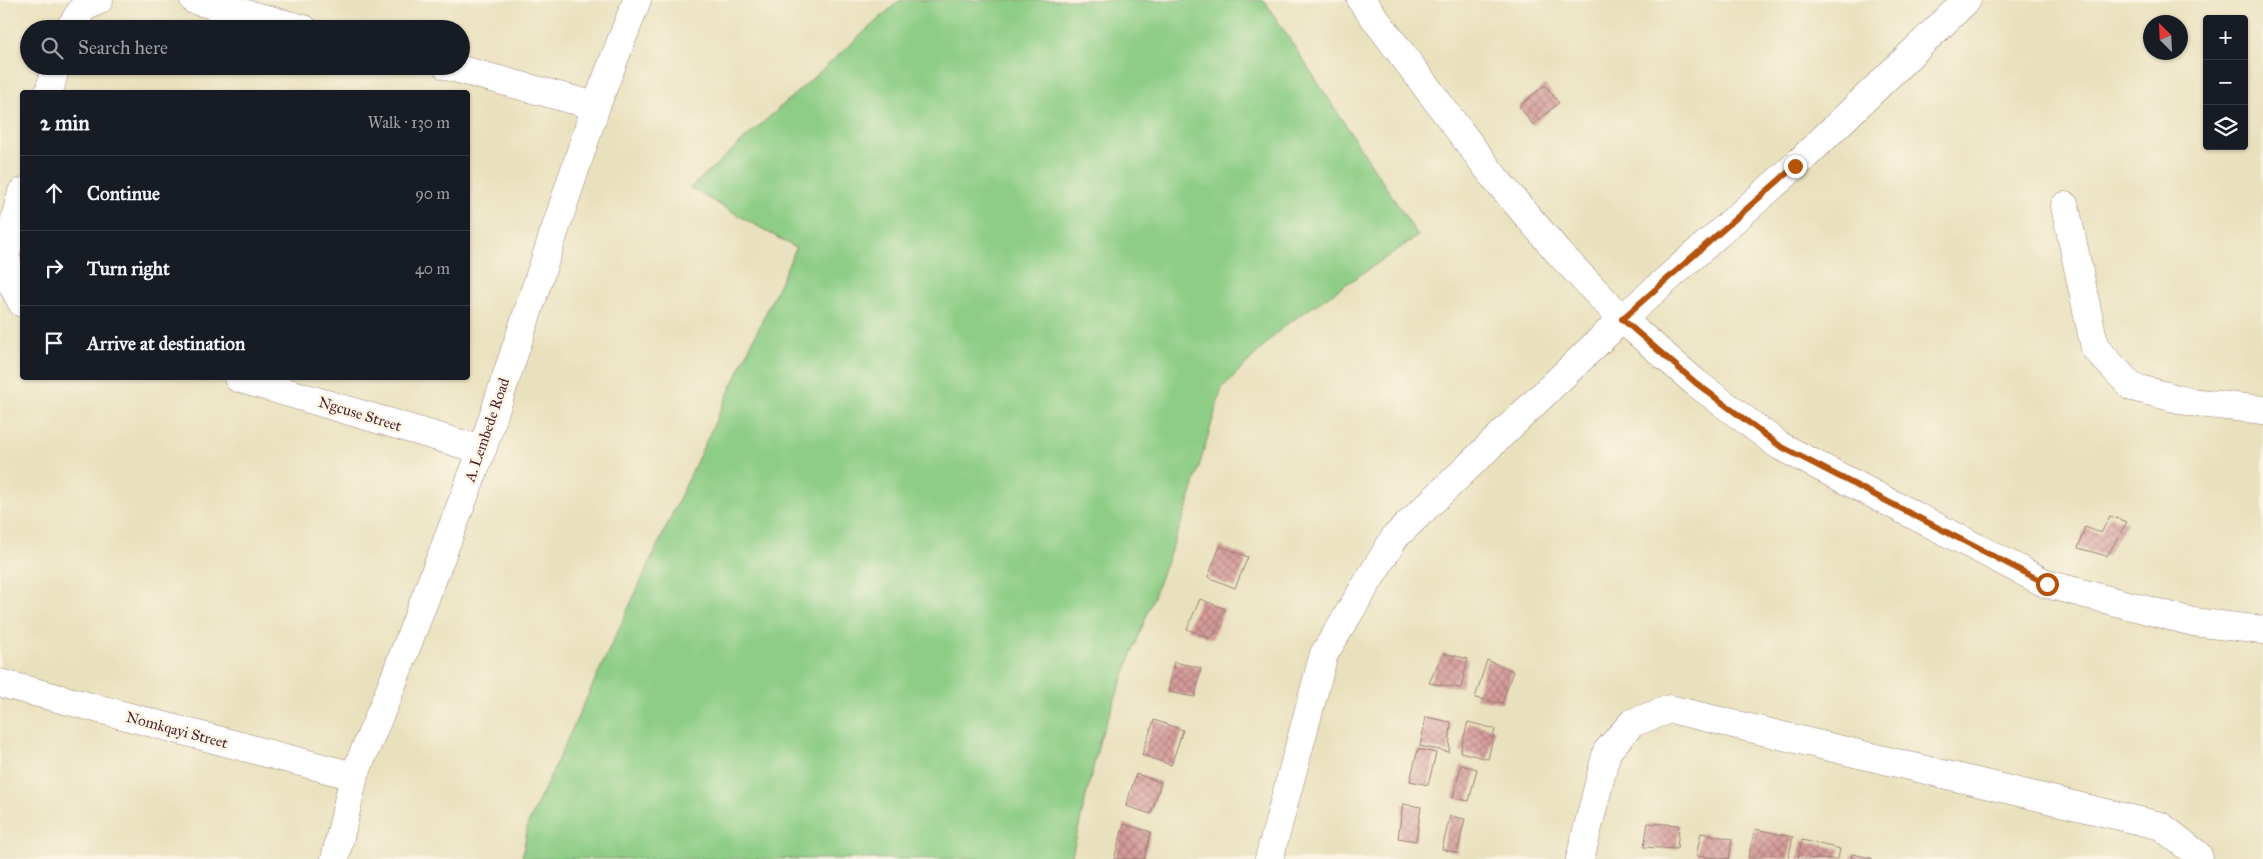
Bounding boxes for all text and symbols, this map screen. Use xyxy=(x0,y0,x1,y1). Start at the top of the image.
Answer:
north arrow xyxy=(2143,15,2188,60)
map controls xyxy=(2203,15,2248,150)
button: + xyxy=(2203,15,2248,60)
search box xyxy=(20,20,470,75)
icon: search xyxy=(38,34,66,62)
text: Search here xyxy=(78,36,168,59)
button: − xyxy=(2203,60,2248,105)
button: layers xyxy=(2203,105,2248,150)
text: 2 min xyxy=(40,110,90,136)
text: Walk · 130 m xyxy=(368,113,450,132)
route end xyxy=(1784,155,1807,178)
icon: ahead xyxy=(40,179,68,207)
text: Continue xyxy=(87,182,160,205)
text: 90 m xyxy=(415,184,450,203)
icon: right xyxy=(40,254,68,282)
text: Turn right xyxy=(87,257,170,280)
text: 40 m xyxy=(415,259,450,278)
icon: arrive xyxy=(40,329,68,357)
text: Arrive at destination xyxy=(87,332,245,355)
street label: A. Lembede Road xyxy=(460,375,513,485)
street label: Ngcuse Street xyxy=(316,393,404,435)
route start xyxy=(2036,573,2059,596)
street label: Nomkqayi Street xyxy=(124,708,230,753)

